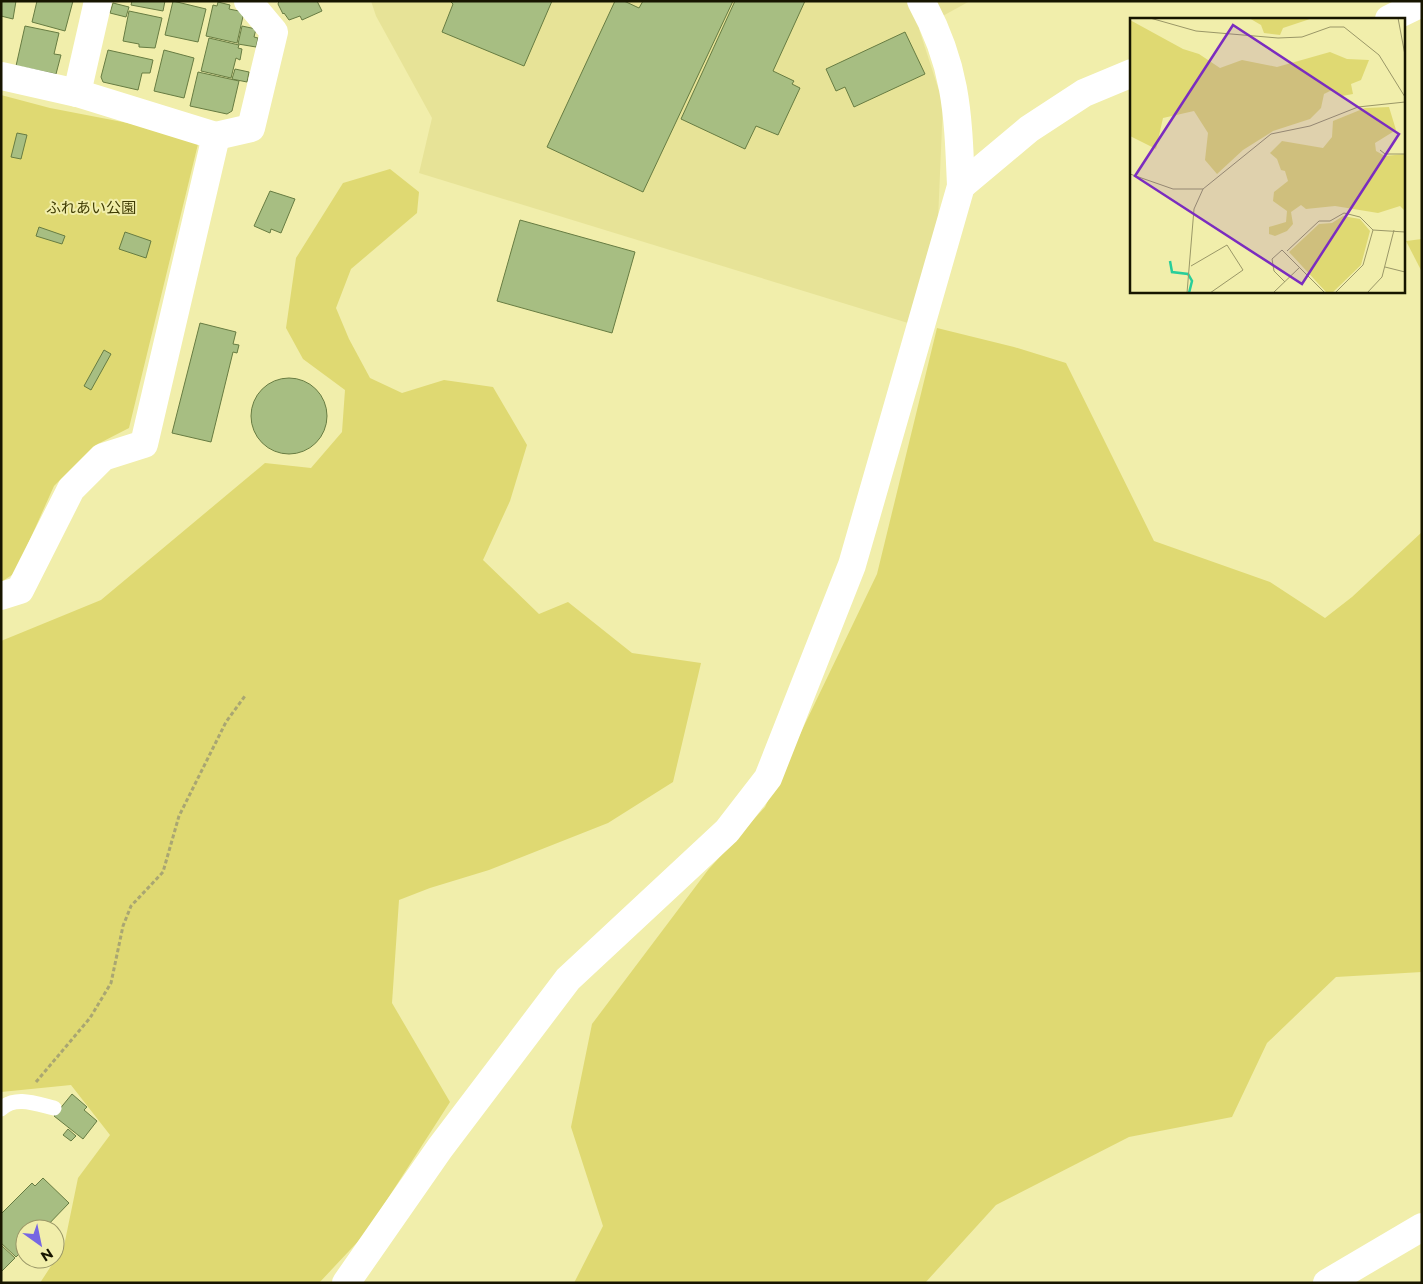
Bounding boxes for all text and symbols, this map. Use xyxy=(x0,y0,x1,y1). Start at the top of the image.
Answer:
inset map xyxy=(1130,18,1406,292)
park label: ふれあい公園 xyxy=(46,198,136,217)
north arrow xyxy=(15,1219,65,1269)
text: N xyxy=(37,1244,57,1266)

